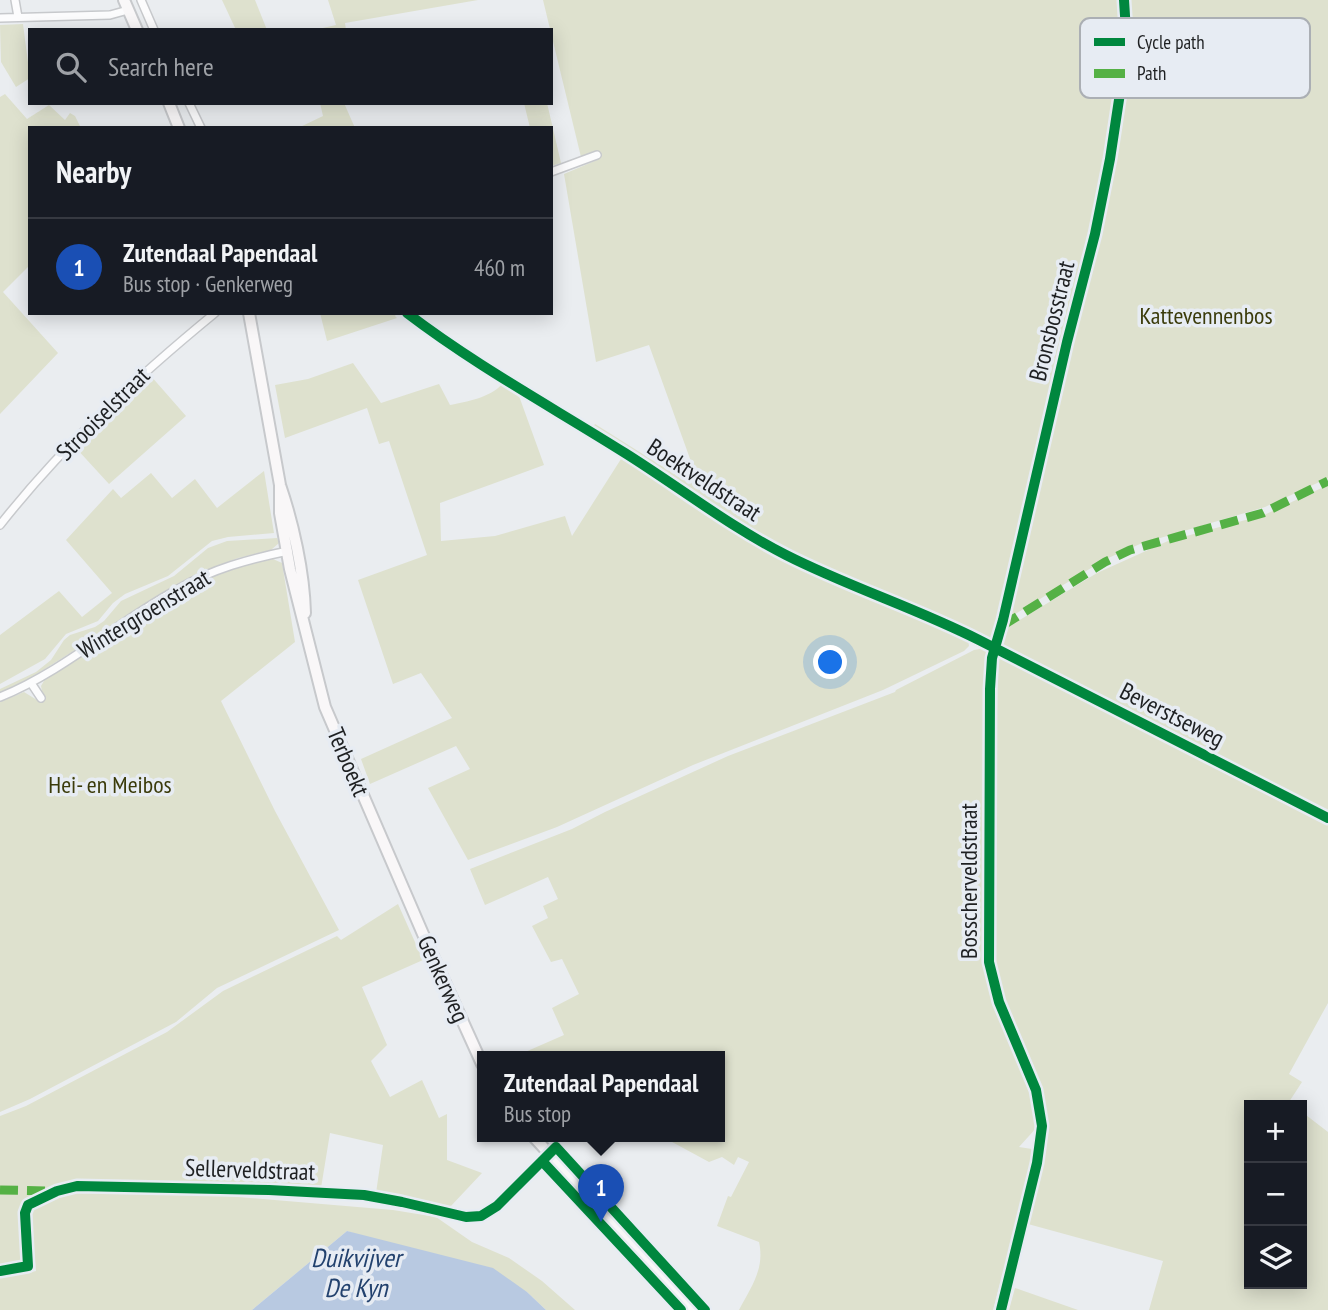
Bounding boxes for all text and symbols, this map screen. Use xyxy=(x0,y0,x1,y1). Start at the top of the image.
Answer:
legend xyxy=(1080,18,1310,98)
search box xyxy=(28,28,553,105)
text: Cycle path xyxy=(1137,30,1205,54)
icon: search xyxy=(52,48,90,86)
text: Search here xyxy=(108,50,214,83)
text: Path xyxy=(1137,61,1166,85)
text: Nearby xyxy=(56,152,131,191)
text: Zutendaal Papendaal xyxy=(123,236,317,269)
text: 1 xyxy=(74,253,85,282)
text: 460 m xyxy=(474,253,525,282)
street label: Bronsbosstraat xyxy=(1022,257,1082,384)
text: Bus stop · Genkerweg xyxy=(123,269,293,298)
park label: Kattevennenbos xyxy=(1139,300,1273,331)
street label: Strooiselstraat xyxy=(49,360,156,467)
street label: Boektveldstraat xyxy=(641,431,767,528)
street label: Wintergroenstraat xyxy=(72,562,216,665)
your location xyxy=(813,645,847,679)
street label: Beverstseweg xyxy=(1115,675,1230,754)
street label: Terboekt xyxy=(320,723,377,801)
park label: Hei- en Meibos xyxy=(48,769,172,800)
street label: Bosscherveldstraat xyxy=(953,803,984,959)
street label: Genkerweg xyxy=(411,931,476,1027)
popup xyxy=(477,1051,725,1142)
text: Zutendaal Papendaal xyxy=(504,1066,698,1099)
text: Bus stop xyxy=(504,1099,571,1128)
map controls xyxy=(1244,1100,1307,1289)
button: + xyxy=(1244,1100,1307,1163)
street label: Sellerveldstraat xyxy=(184,1152,316,1187)
button: − xyxy=(1244,1163,1307,1226)
pin: 1 xyxy=(578,1164,624,1222)
button: layers xyxy=(1244,1226,1307,1289)
water label: Duikvijver De Kyn xyxy=(311,1241,405,1304)

